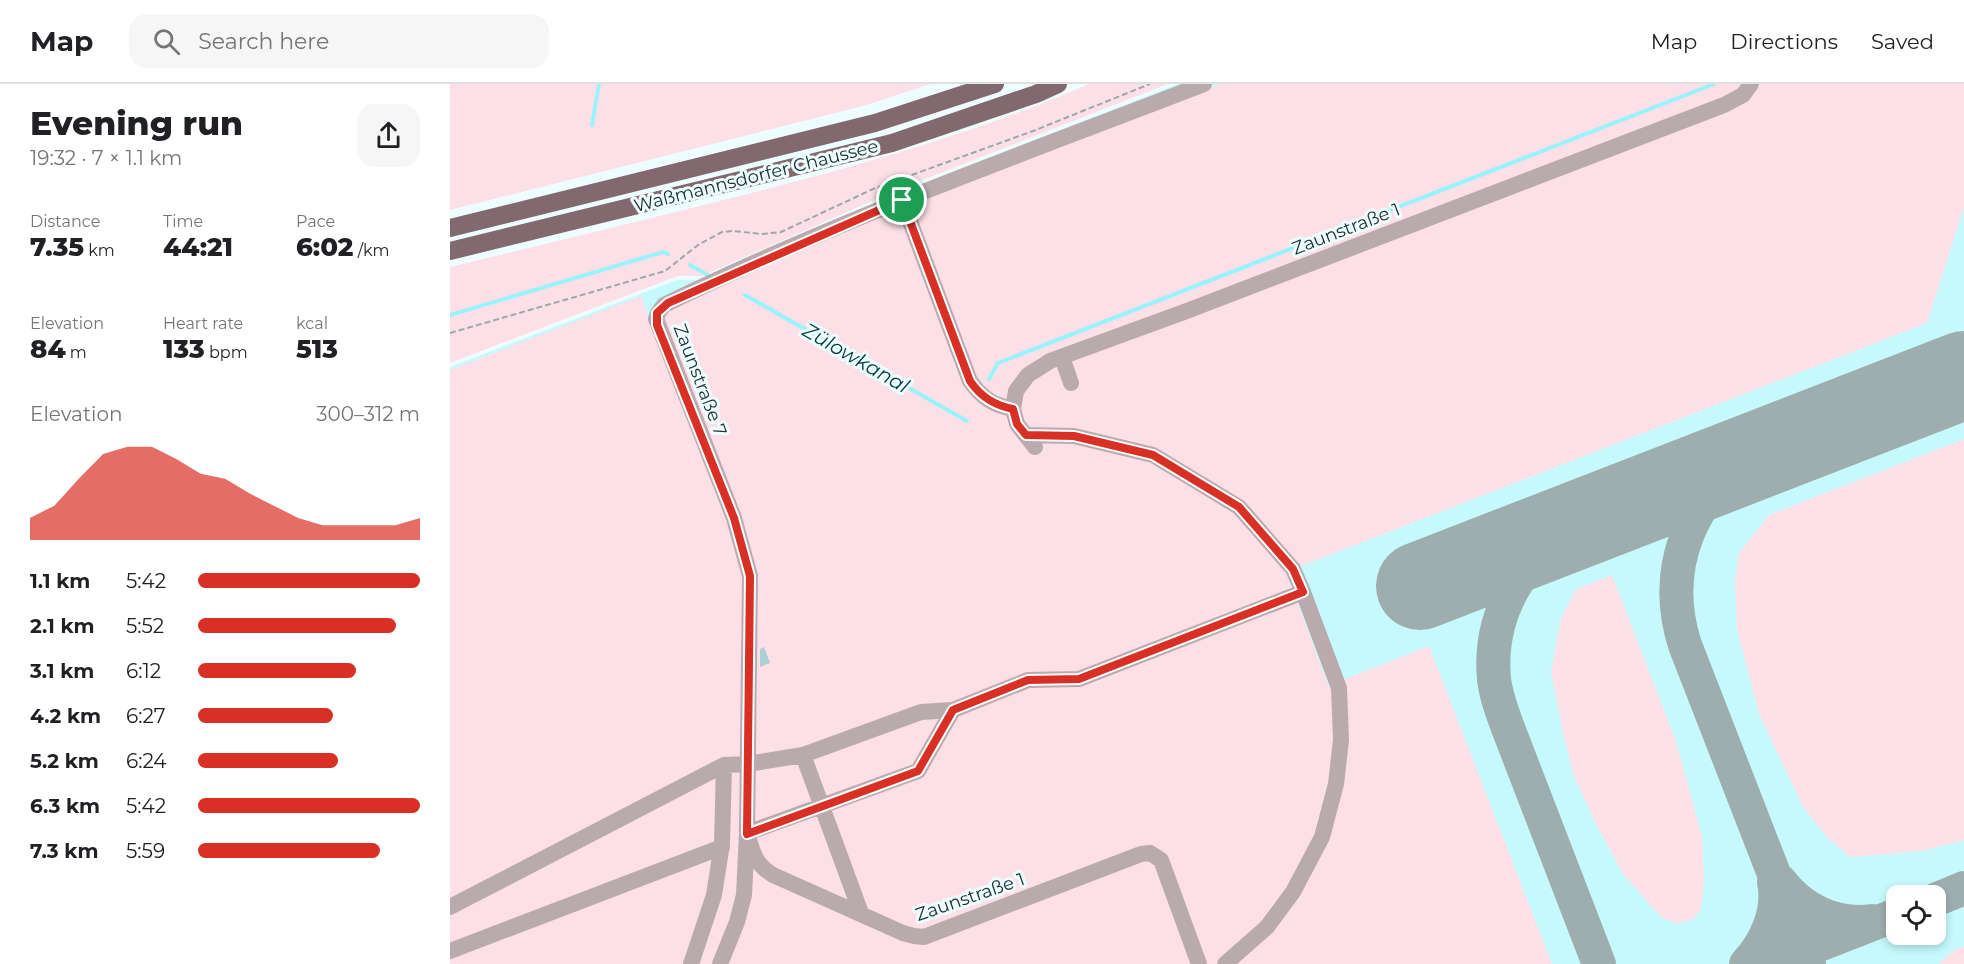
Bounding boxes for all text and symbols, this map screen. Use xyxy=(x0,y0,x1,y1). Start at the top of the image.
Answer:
search box xyxy=(129,14,549,68)
text: Map xyxy=(30,24,93,58)
icon: search xyxy=(150,25,183,58)
text: Search here xyxy=(198,28,329,55)
text: Map xyxy=(1651,29,1697,54)
text: Directions xyxy=(1730,29,1838,54)
text: Saved xyxy=(1871,29,1934,54)
text: Evening run xyxy=(30,103,243,143)
button: share xyxy=(357,104,420,167)
street label: Waßmannsdorfer Chaussee xyxy=(632,135,881,217)
text: 19:32 · 7 × 1.1 km xyxy=(30,146,182,170)
pin xyxy=(876,174,927,225)
icon: arrive xyxy=(885,183,918,216)
street label: Zaunstraße 1 xyxy=(1289,198,1403,260)
text: Distance xyxy=(30,212,100,231)
text: Time xyxy=(163,212,203,231)
text: Pace xyxy=(296,212,335,231)
text: 7.35 xyxy=(30,231,84,263)
text: 44:21 xyxy=(163,231,233,263)
text: 6:02 xyxy=(296,231,353,263)
text: km xyxy=(84,241,115,260)
text: /km xyxy=(353,241,390,260)
text: Elevation xyxy=(30,314,104,333)
text: Heart rate xyxy=(163,314,243,333)
text: kcal xyxy=(296,314,328,333)
water label: Zülowkanal xyxy=(798,317,914,398)
street label: Zaunstraße 7 xyxy=(669,321,731,439)
text: 84 xyxy=(30,333,66,365)
text: 133 xyxy=(163,333,205,365)
text: 513 xyxy=(296,333,338,365)
text: m xyxy=(66,343,87,362)
text: bpm xyxy=(205,343,248,362)
text: Elevation xyxy=(30,402,122,426)
text: 300–312 m xyxy=(316,402,420,426)
text: 1.1 km xyxy=(30,569,90,593)
text: 5:42 xyxy=(126,569,166,593)
text: 2.1 km xyxy=(30,614,94,638)
text: 5:52 xyxy=(126,614,164,638)
text: 3.1 km xyxy=(30,659,94,683)
text: 6:12 xyxy=(126,659,161,683)
text: 4.2 km xyxy=(30,704,101,728)
text: 6:27 xyxy=(126,704,166,728)
text: 5.2 km xyxy=(30,749,99,773)
text: 6:24 xyxy=(126,749,167,773)
text: 6.3 km xyxy=(30,794,100,818)
text: 5:42 xyxy=(126,794,166,818)
text: 7.3 km xyxy=(30,839,98,863)
text: 5:59 xyxy=(126,839,165,863)
street label: Zaunstraße 1 xyxy=(913,868,1027,926)
map controls xyxy=(1886,885,1946,945)
button: locate xyxy=(1886,885,1946,945)

